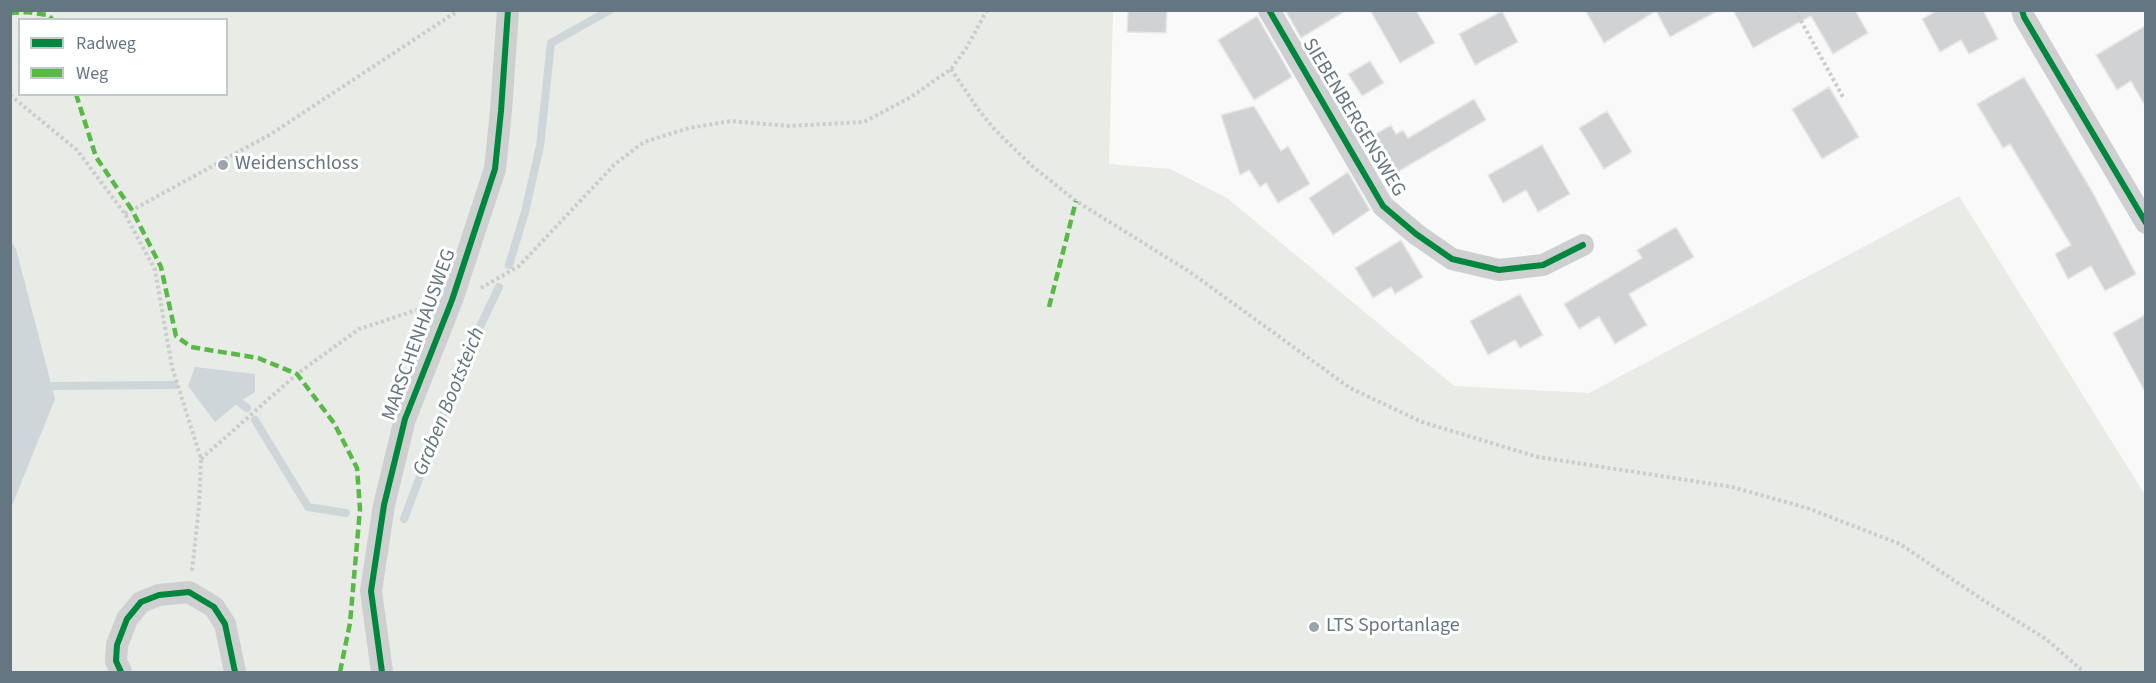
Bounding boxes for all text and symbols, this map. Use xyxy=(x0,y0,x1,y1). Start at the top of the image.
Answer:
legend xyxy=(18,18,228,96)
text: Radweg xyxy=(76,31,136,56)
street label: SIEBENBERGENSWEG xyxy=(1296,34,1410,202)
text: Weg xyxy=(76,61,108,86)
place label: Weidenschloss xyxy=(235,153,359,177)
marker: Weidenschloss xyxy=(216,158,230,172)
street label: MARSCHENHAUSWEG xyxy=(378,246,462,424)
water label: Graben Bootsteich xyxy=(409,324,491,480)
place label: LTS Sportanlage xyxy=(1326,615,1460,639)
marker: LTS Sportanlage xyxy=(1307,620,1321,634)

